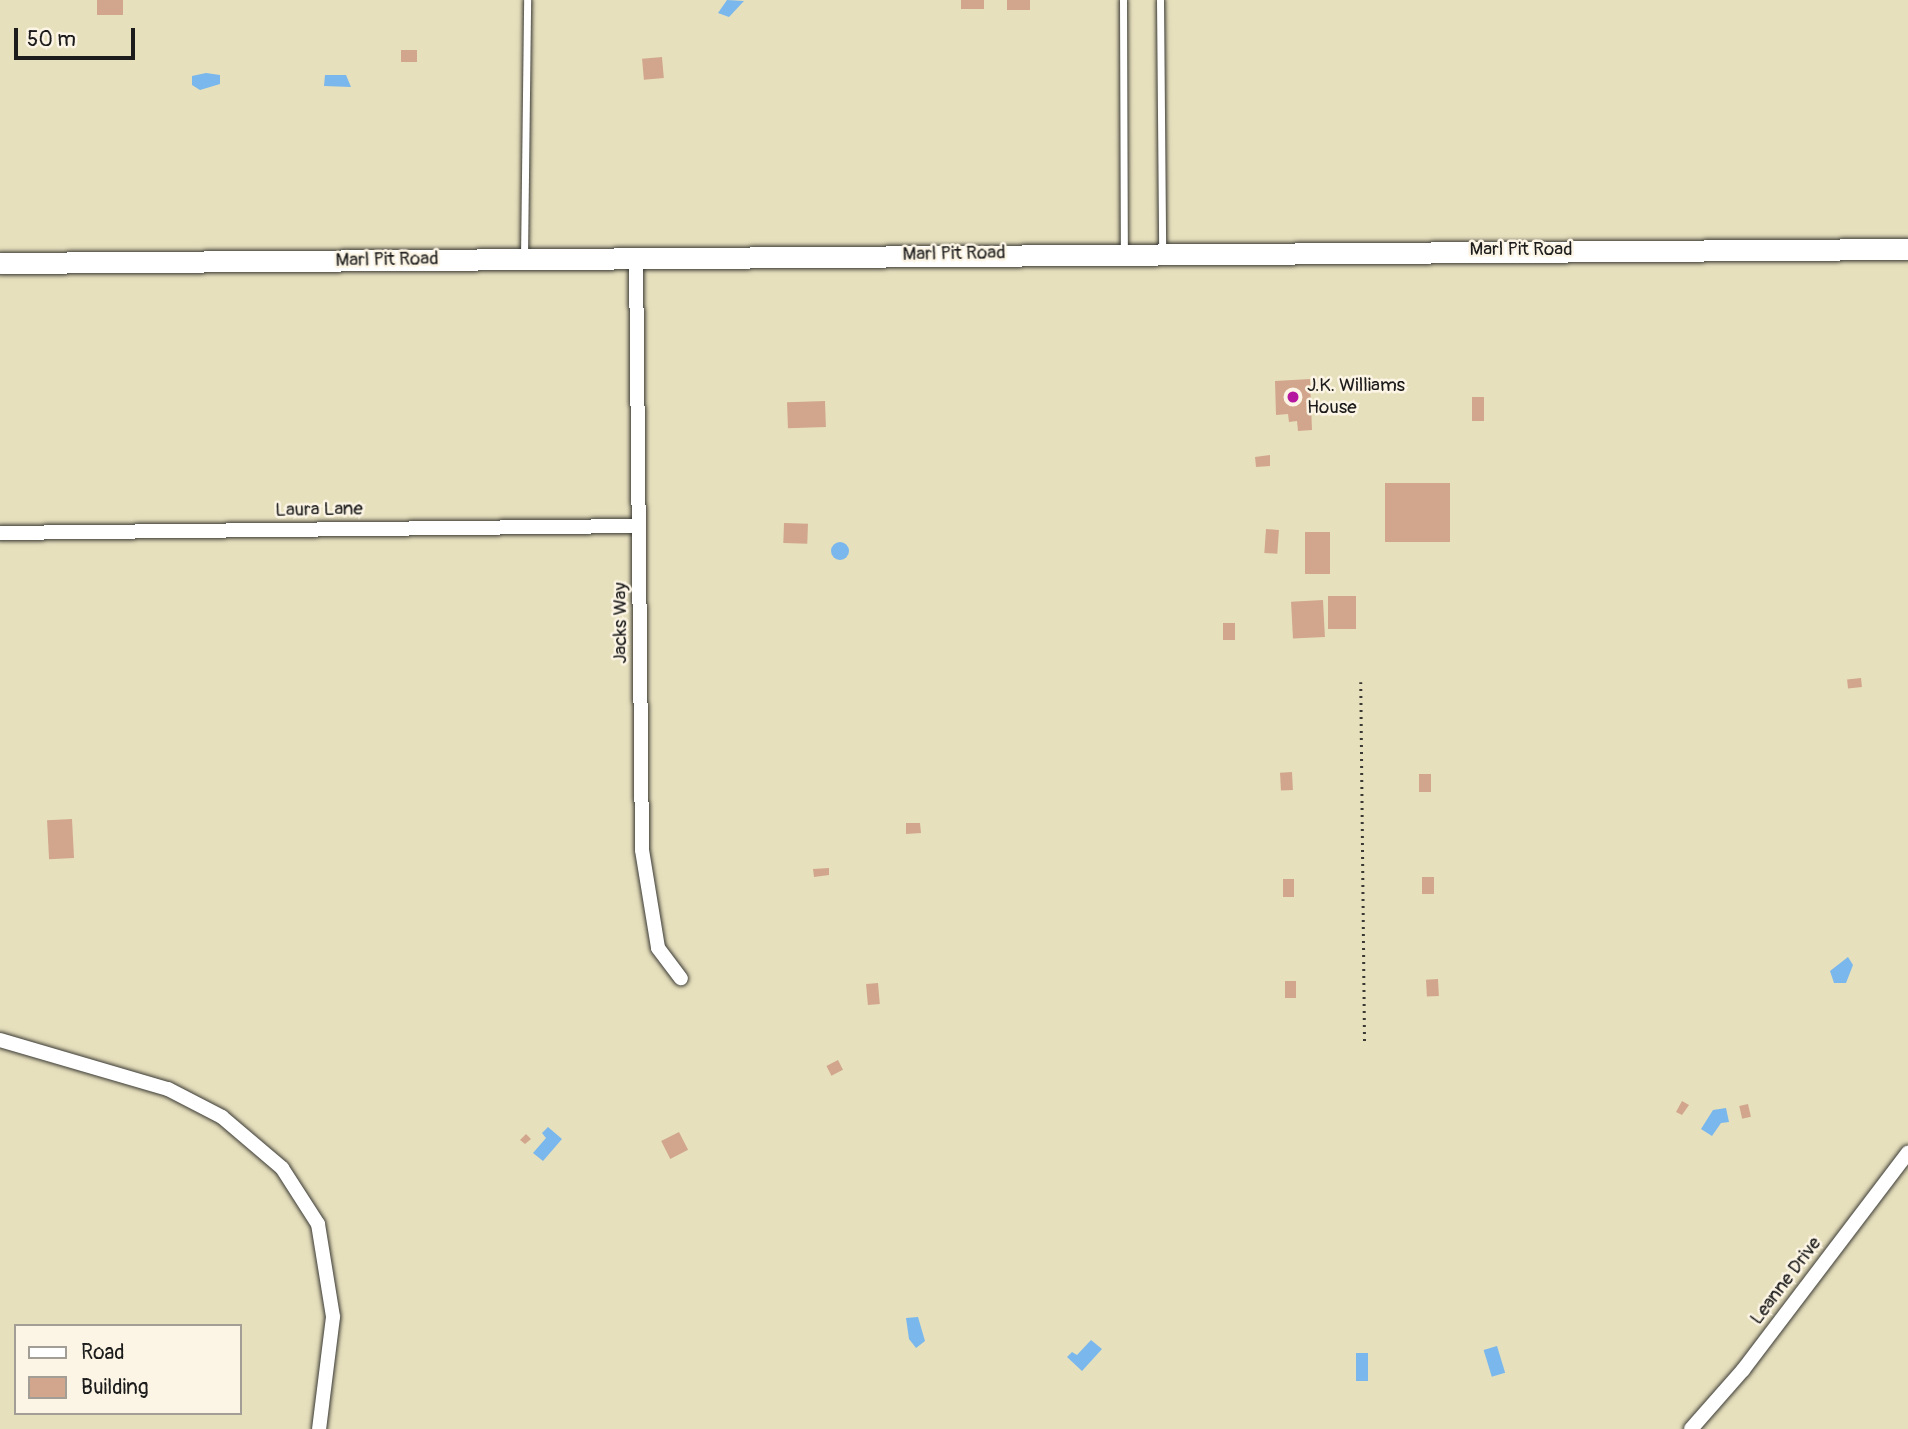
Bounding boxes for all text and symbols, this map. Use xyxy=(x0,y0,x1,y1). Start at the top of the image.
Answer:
scale bar xyxy=(18,14,138,58)
text: 50 m xyxy=(27,26,76,53)
street label: Marl Pit Road xyxy=(1470,239,1572,261)
street label: Marl Pit Road xyxy=(902,242,1006,266)
street label: Marl Pit Road xyxy=(335,248,439,272)
place label: J.K. Williams House xyxy=(1307,375,1405,419)
marker: J.K. Williams House xyxy=(1285,389,1301,405)
street label: Laura Lane xyxy=(275,498,363,522)
street label: Jacks Way xyxy=(610,582,632,664)
street label: Leanne Drive xyxy=(1746,1233,1826,1329)
legend xyxy=(14,1324,242,1415)
text: Road xyxy=(81,1339,125,1366)
text: Building xyxy=(81,1374,148,1401)

